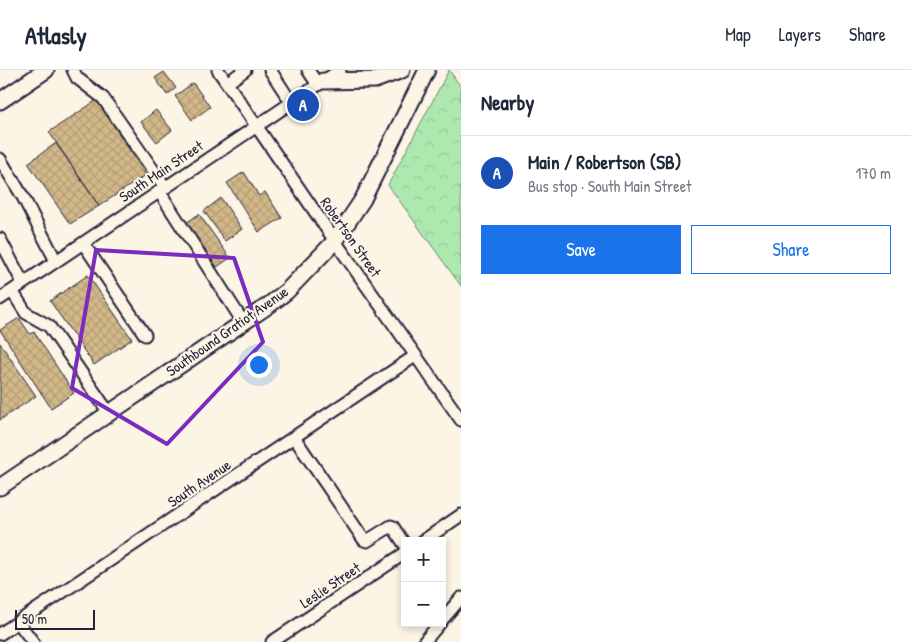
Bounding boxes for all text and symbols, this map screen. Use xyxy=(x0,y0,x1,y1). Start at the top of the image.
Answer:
text: Atlasly xyxy=(25,19,87,51)
text: Map xyxy=(725,22,751,47)
text: Layers xyxy=(779,22,821,47)
text: Share xyxy=(849,22,886,47)
pin: A xyxy=(287,86,319,124)
text: Nearby xyxy=(481,88,534,117)
street label: South Main Street xyxy=(115,135,208,207)
text: Main / Robertson (SB) xyxy=(528,149,681,175)
text: A xyxy=(493,162,501,184)
text: 170 m xyxy=(856,162,891,184)
text: Bus stop · South Main Street xyxy=(528,175,692,197)
street label: Robertson Street xyxy=(316,193,387,282)
button: Save xyxy=(481,225,681,274)
button: Share xyxy=(691,225,891,274)
street label: Southbound Gratiot Avenue xyxy=(162,281,292,381)
your location xyxy=(246,352,272,378)
street label: South Avenue xyxy=(163,454,235,512)
map controls xyxy=(401,537,446,627)
button: + xyxy=(401,537,446,582)
street label: Leslie Street xyxy=(296,557,365,613)
button: − xyxy=(401,582,446,627)
scale bar xyxy=(15,607,95,630)
text: 50 m xyxy=(22,609,47,628)

